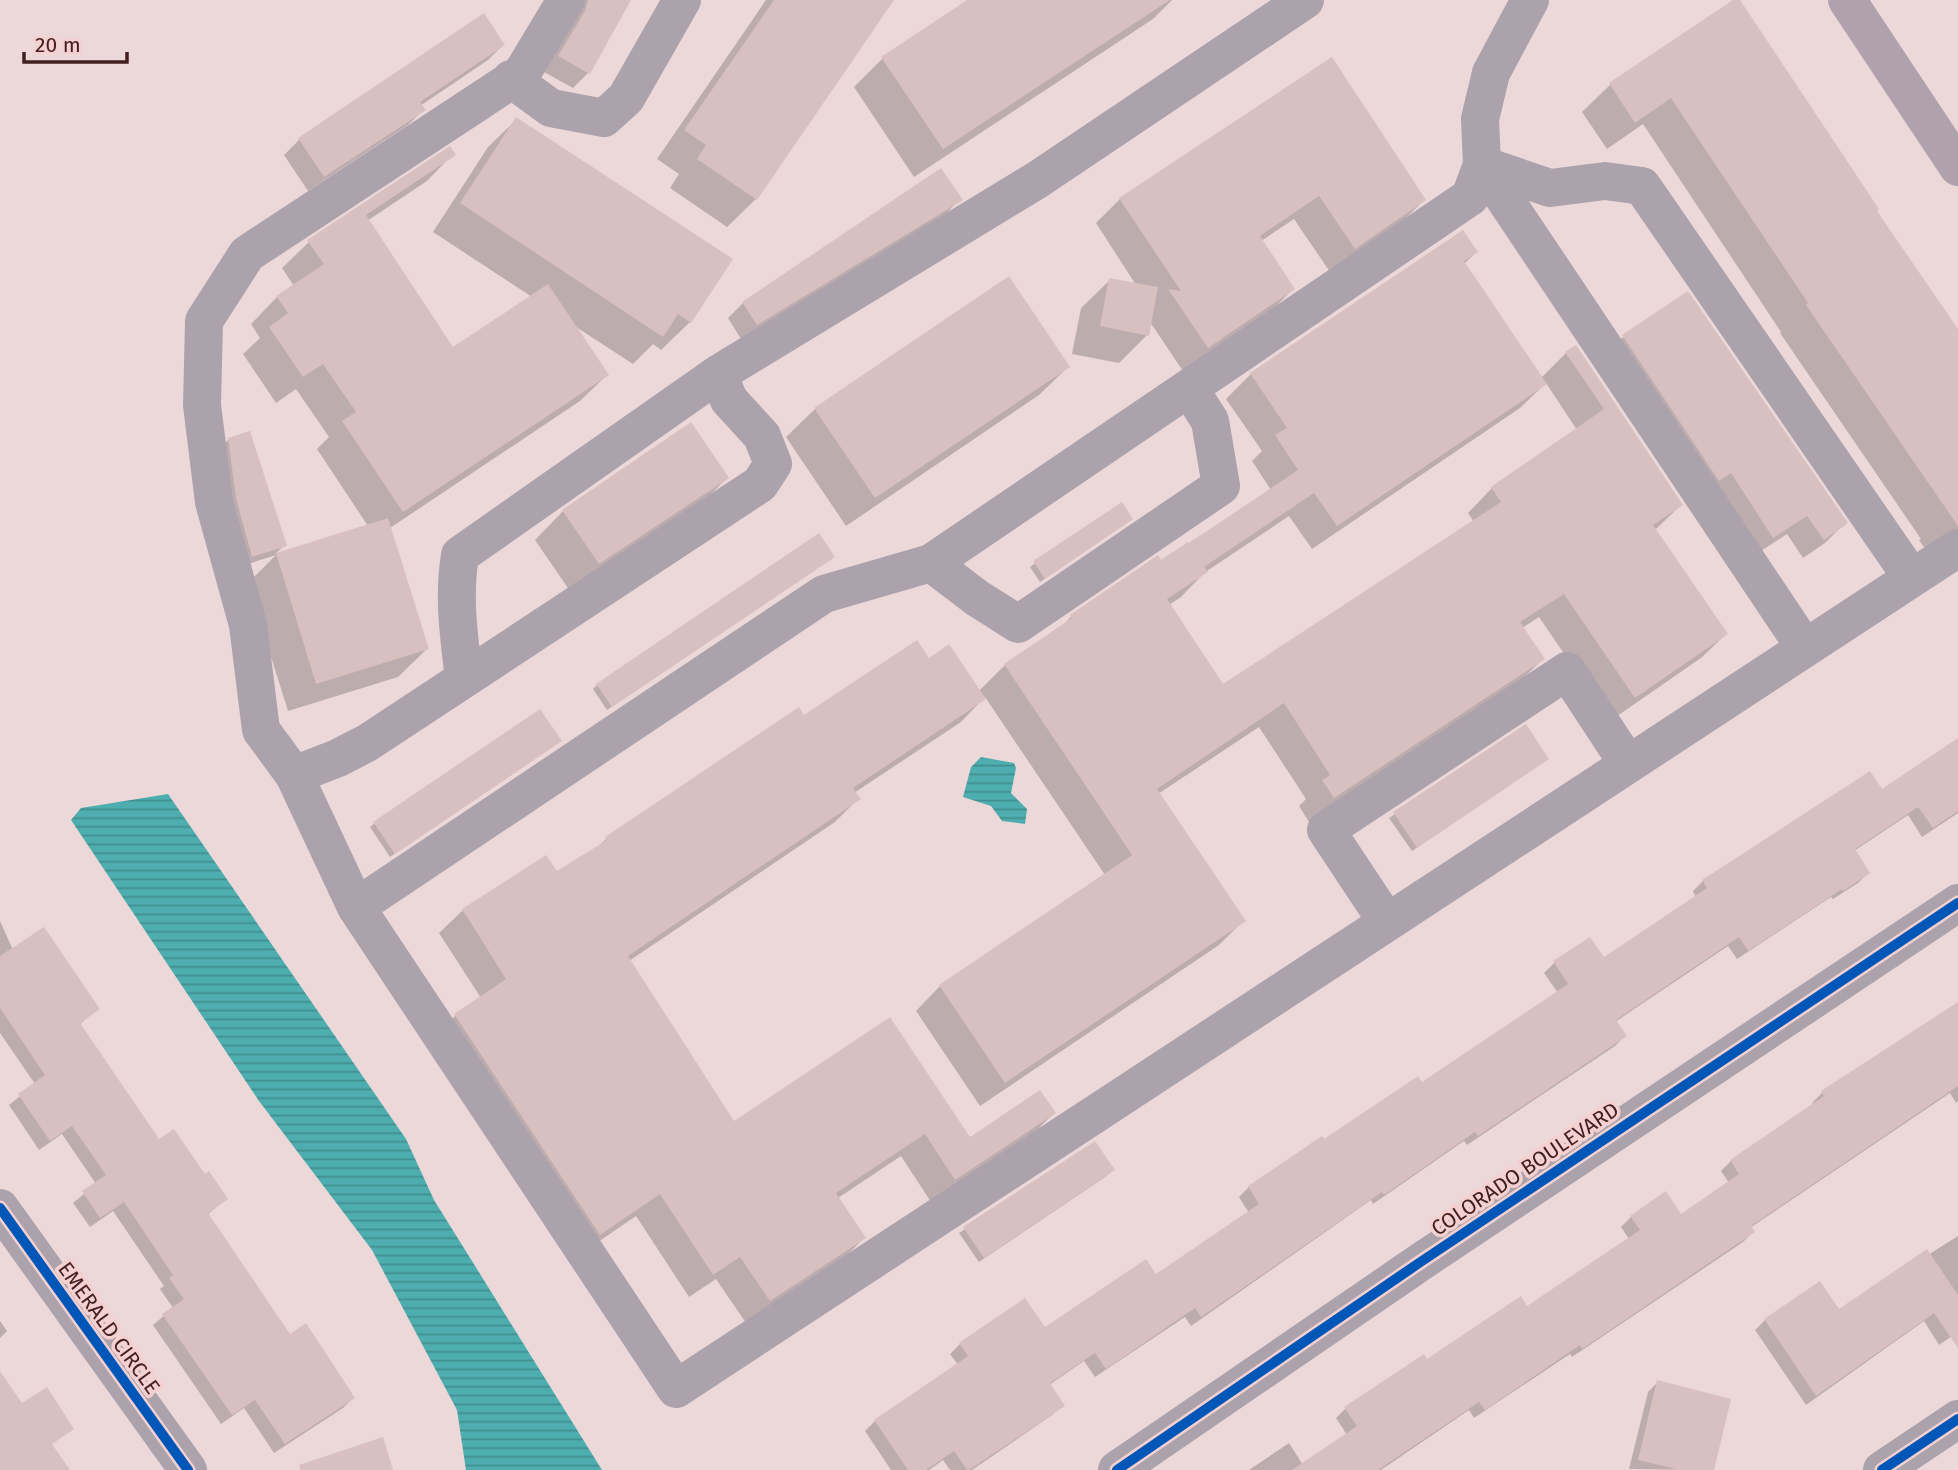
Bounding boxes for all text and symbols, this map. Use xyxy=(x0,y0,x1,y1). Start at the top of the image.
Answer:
scale bar xyxy=(24,21,128,65)
text: 20 m xyxy=(35,32,81,58)
street label: COLORADO BOULEVARD xyxy=(1426,1096,1624,1242)
street label: EMERALD CIRCLE xyxy=(52,1257,166,1399)

